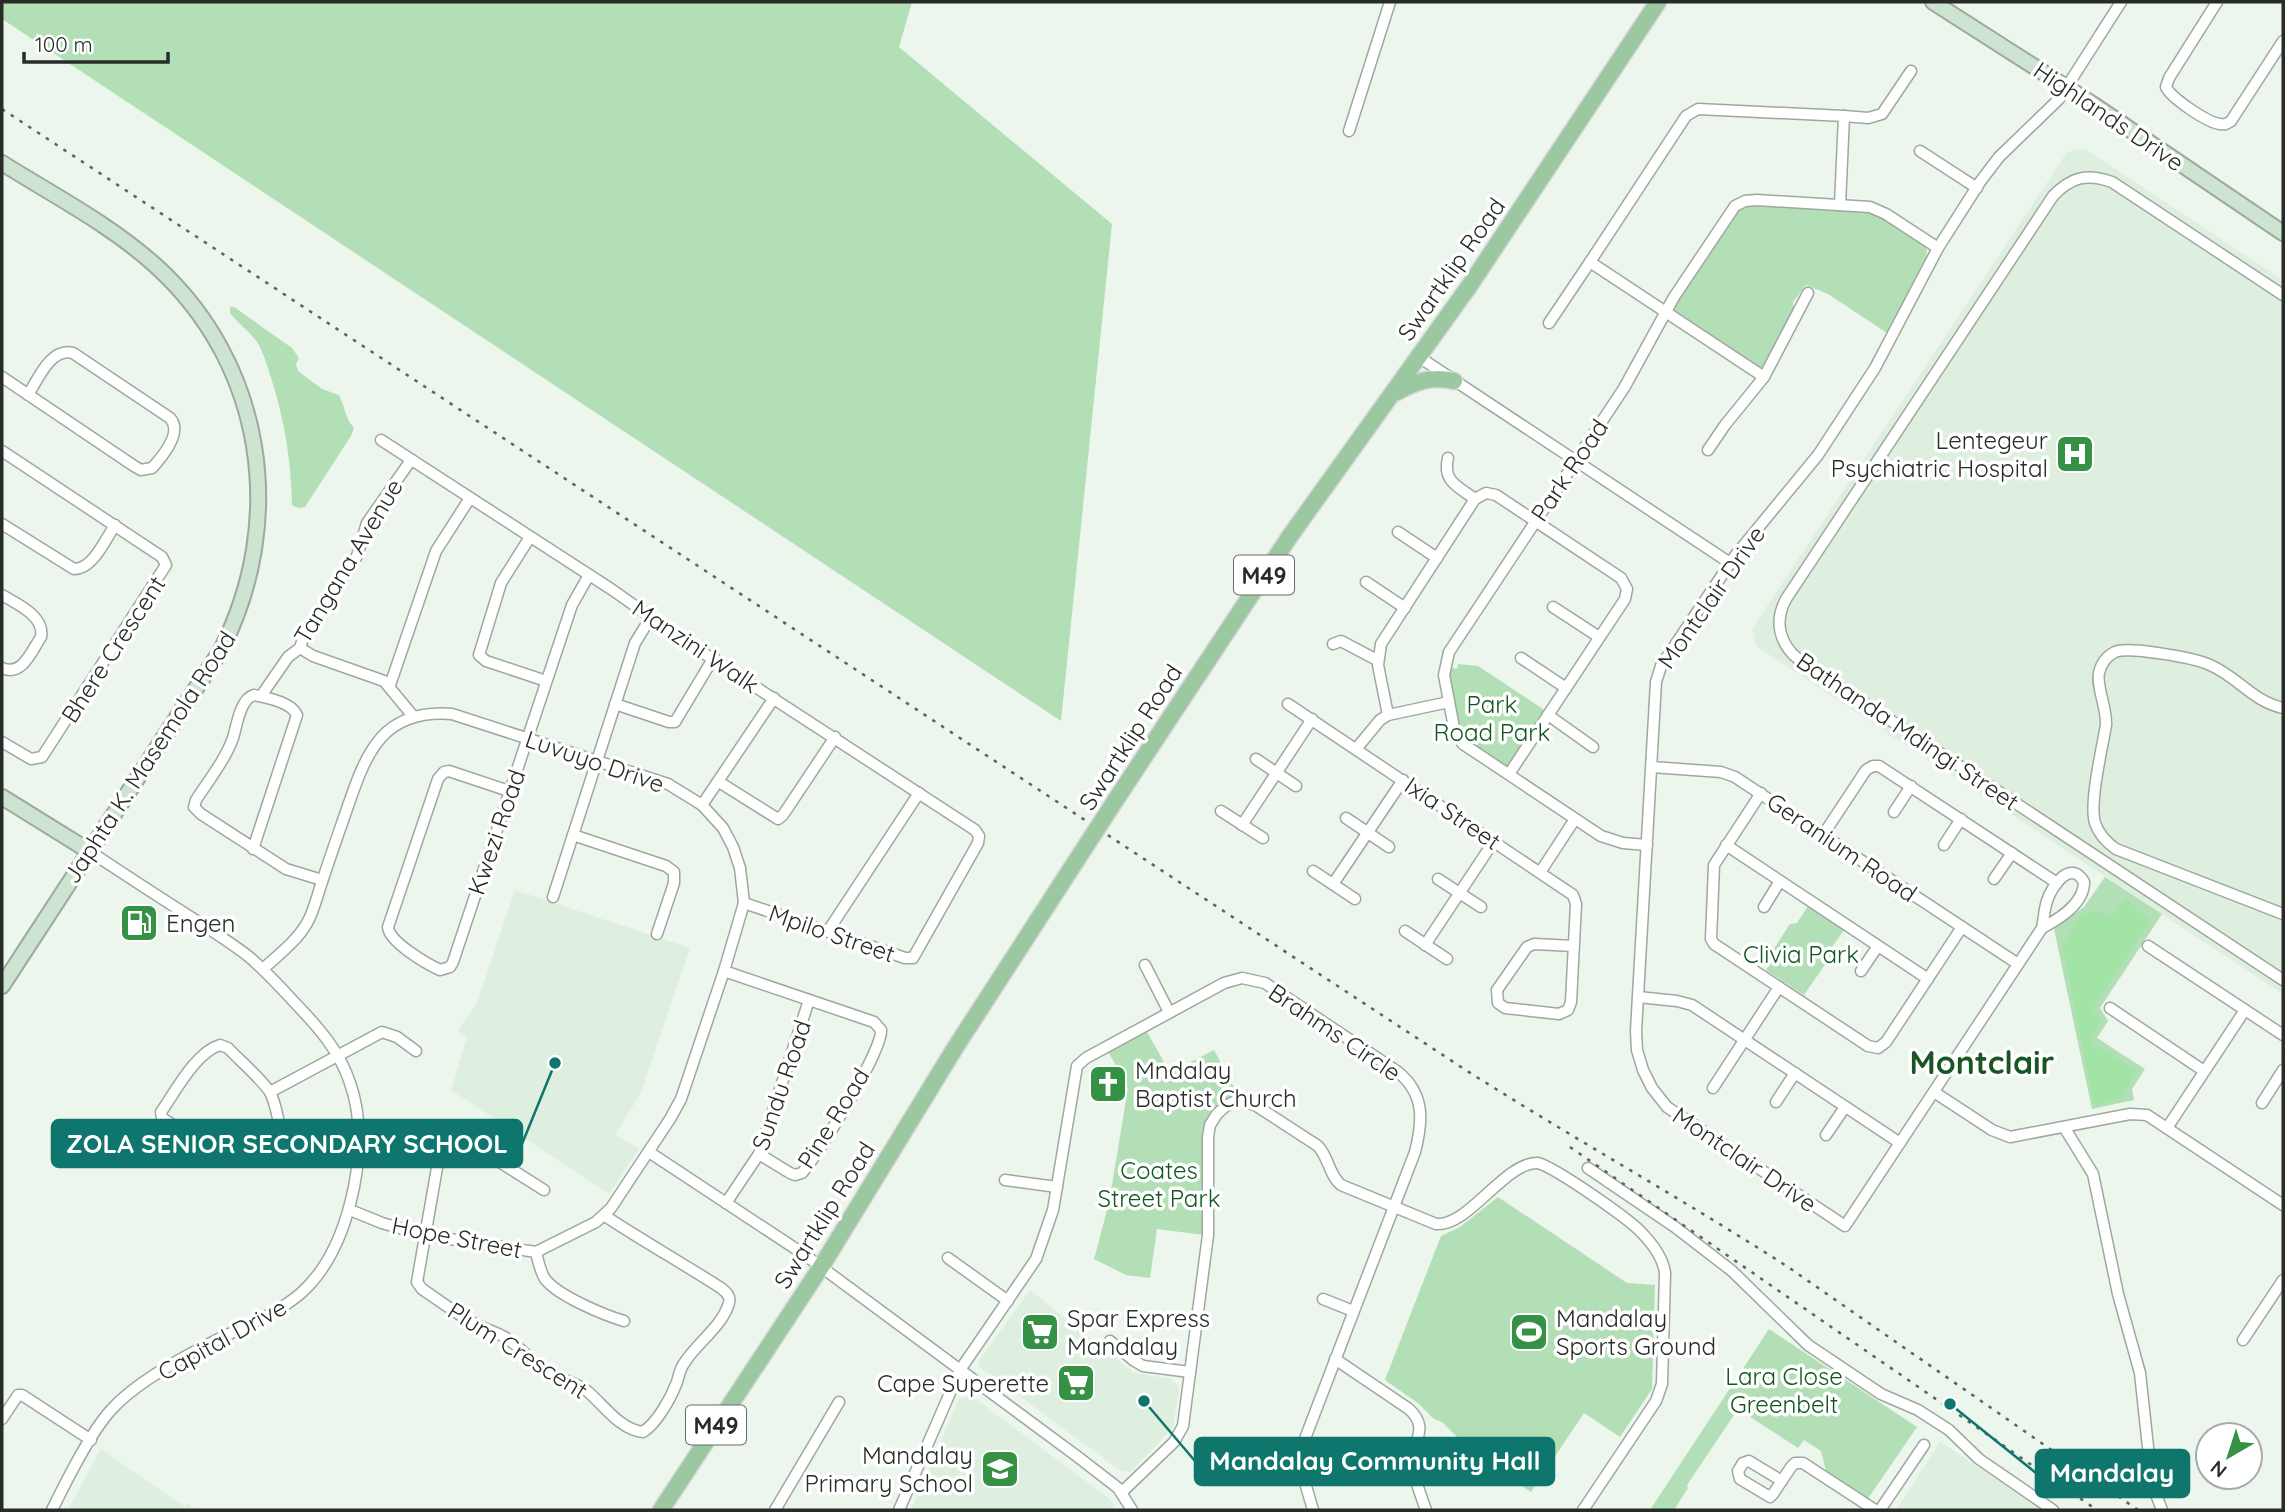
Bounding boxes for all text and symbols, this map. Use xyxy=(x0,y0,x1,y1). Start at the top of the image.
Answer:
scale bar xyxy=(24,21,168,65)
text: 100 m xyxy=(35,31,93,57)
street label: Highlands Drive xyxy=(2028,55,2190,177)
street label: Swartklip Road xyxy=(1391,192,1511,346)
street label: Park Road xyxy=(1524,413,1614,527)
place label: Lentegeur Psychiatric Hospital xyxy=(1831,425,2048,483)
hospital icon: Lentegeur Psychiatric Hospital xyxy=(2054,433,2096,475)
street label: Tangana Avenue xyxy=(287,473,409,649)
street label: Montclair Drive xyxy=(1651,520,1771,674)
road number: M49 xyxy=(1234,555,1294,594)
street label: Bhere Crescent xyxy=(54,570,172,728)
street label: Manzini Walk xyxy=(627,593,765,699)
street label: Japhta K. Masemola Road xyxy=(56,625,242,889)
street label: Bathanda Mdingi Street xyxy=(1791,645,2025,817)
street label: Swartklip Road xyxy=(1072,659,1188,815)
park label: Park Road Park xyxy=(1434,689,1550,747)
street label: Luvuyo Drive xyxy=(522,723,668,799)
street label: Kwezi Road xyxy=(461,766,531,898)
street label: Ixia Street xyxy=(1399,770,1507,856)
street label: Geranium Road xyxy=(1761,786,1923,908)
street label: Mpilo Street xyxy=(765,897,899,969)
fuel station icon: Engen xyxy=(118,902,160,944)
place label: Engen xyxy=(166,908,235,938)
park label: Clivia Park xyxy=(1743,939,1859,969)
street label: Brahms Circle xyxy=(1263,977,1407,1087)
street label: Sundu Road xyxy=(745,1016,817,1154)
district label: Montclair xyxy=(1910,1042,2055,1082)
place label: Mndalay Baptist Church xyxy=(1135,1055,1297,1113)
street label: Pine Road xyxy=(790,1062,876,1174)
church icon: Mndalay Baptist Church xyxy=(1087,1063,1129,1105)
street label: Montclair Drive xyxy=(1667,1100,1823,1218)
callout: ZOLA SENIOR SECONDARY SCHOOL xyxy=(52,1120,522,1167)
text: ZOLA SENIOR SECONDARY SCHOOL xyxy=(66,1127,508,1160)
street label: Swartklip Road xyxy=(767,1136,881,1294)
park label: Coates Street Park xyxy=(1098,1155,1220,1213)
street label: Hope Street xyxy=(389,1210,525,1264)
street label: Capital Drive xyxy=(152,1291,292,1387)
street label: Plum Crescent xyxy=(443,1295,593,1405)
place label: Spar Express Mandalay xyxy=(1067,1303,1210,1361)
place label: Mandalay Sports Ground xyxy=(1556,1303,1716,1361)
supermarket icon: Spar Express Mandalay xyxy=(1019,1311,1061,1353)
sports icon: Mandalay Sports Ground xyxy=(1508,1311,1550,1353)
park label: Lara Close Greenbelt xyxy=(1725,1361,1843,1419)
supermarket icon: Cape Superette xyxy=(1055,1362,1097,1404)
place label: Cape Superette xyxy=(877,1368,1049,1398)
road number: M49 xyxy=(686,1406,746,1444)
north arrow xyxy=(2194,1421,2264,1491)
callout: Mandalay Community Hall xyxy=(1195,1438,1554,1485)
place label: Mandalay Primary School xyxy=(804,1440,973,1498)
text: Mandalay Community Hall xyxy=(1209,1444,1541,1477)
school or university icon: Mandalay Primary School xyxy=(979,1448,1021,1490)
callout: Mandalay xyxy=(2036,1450,2189,1497)
text: N xyxy=(2205,1455,2231,1483)
text: Mandalay xyxy=(2050,1456,2174,1489)

